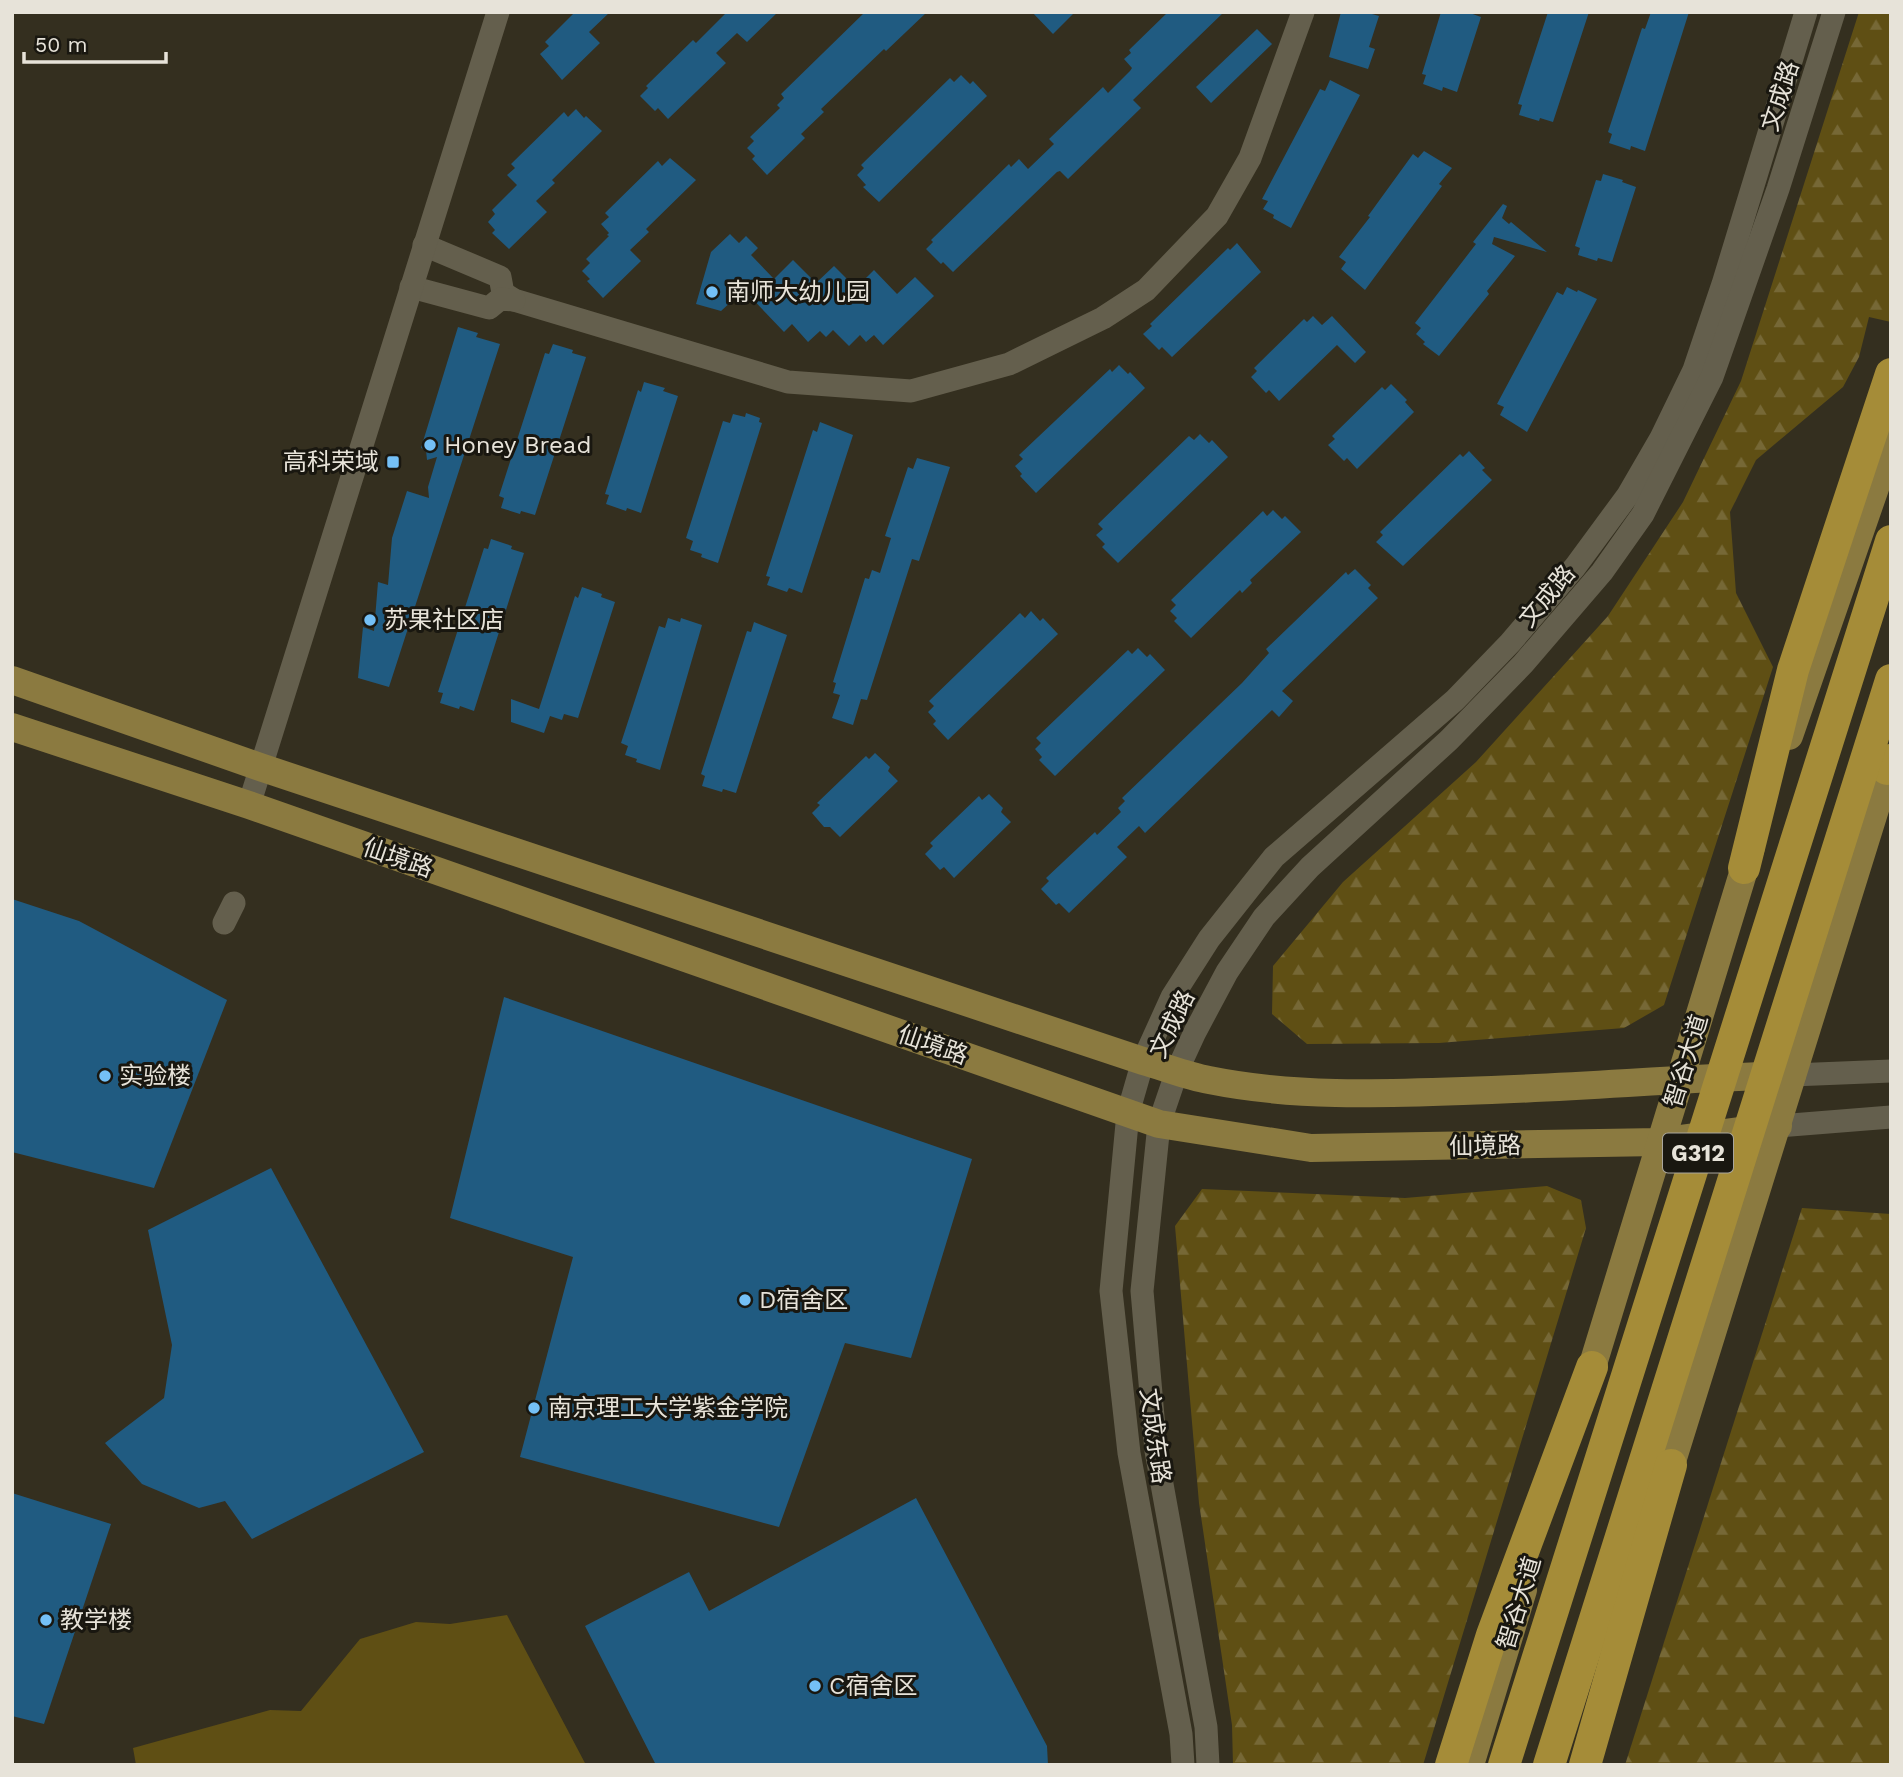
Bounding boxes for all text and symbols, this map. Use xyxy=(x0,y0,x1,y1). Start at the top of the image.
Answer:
scale bar xyxy=(24,21,166,65)
text: 50 m xyxy=(35,32,87,57)
street label: 文成路 xyxy=(1756,57,1804,135)
place label: 南师大幼儿园 xyxy=(726,278,870,306)
marker: 南师大幼儿园 xyxy=(704,284,720,300)
place label: Honey Bread xyxy=(444,431,591,459)
marker: Honey Bread xyxy=(422,437,438,453)
place label: 高科荣域 xyxy=(283,448,379,476)
marker: 高科荣域 xyxy=(385,454,401,470)
street label: 文成路 xyxy=(1513,559,1581,633)
place label: 苏果社区店 xyxy=(384,606,504,634)
marker: 苏果社区店 xyxy=(362,612,378,628)
street label: 仙境路 xyxy=(359,833,437,883)
street label: 文成路 xyxy=(1144,986,1200,1062)
street label: 智谷大道 xyxy=(1659,1011,1713,1111)
street label: 仙境路 xyxy=(894,1020,972,1070)
place label: 实验楼 xyxy=(119,1062,191,1090)
marker: 实验楼 xyxy=(97,1068,113,1084)
street label: 仙境路 xyxy=(1449,1131,1521,1161)
road number: G312 xyxy=(1663,1134,1733,1172)
place label: D宿舍区 xyxy=(759,1286,848,1314)
marker: D宿舍区 xyxy=(737,1292,753,1308)
street label: 文成东路 xyxy=(1134,1387,1176,1485)
place label: 南京理工大学紫金学院 xyxy=(548,1394,788,1422)
marker: 南京理工大学紫金学院 xyxy=(526,1400,542,1416)
street label: 智谷大道 xyxy=(1492,1553,1546,1653)
place label: 教学楼 xyxy=(60,1606,132,1634)
marker: 教学楼 xyxy=(38,1612,54,1628)
place label: C宿舍区 xyxy=(829,1672,917,1700)
marker: C宿舍区 xyxy=(807,1678,823,1694)

